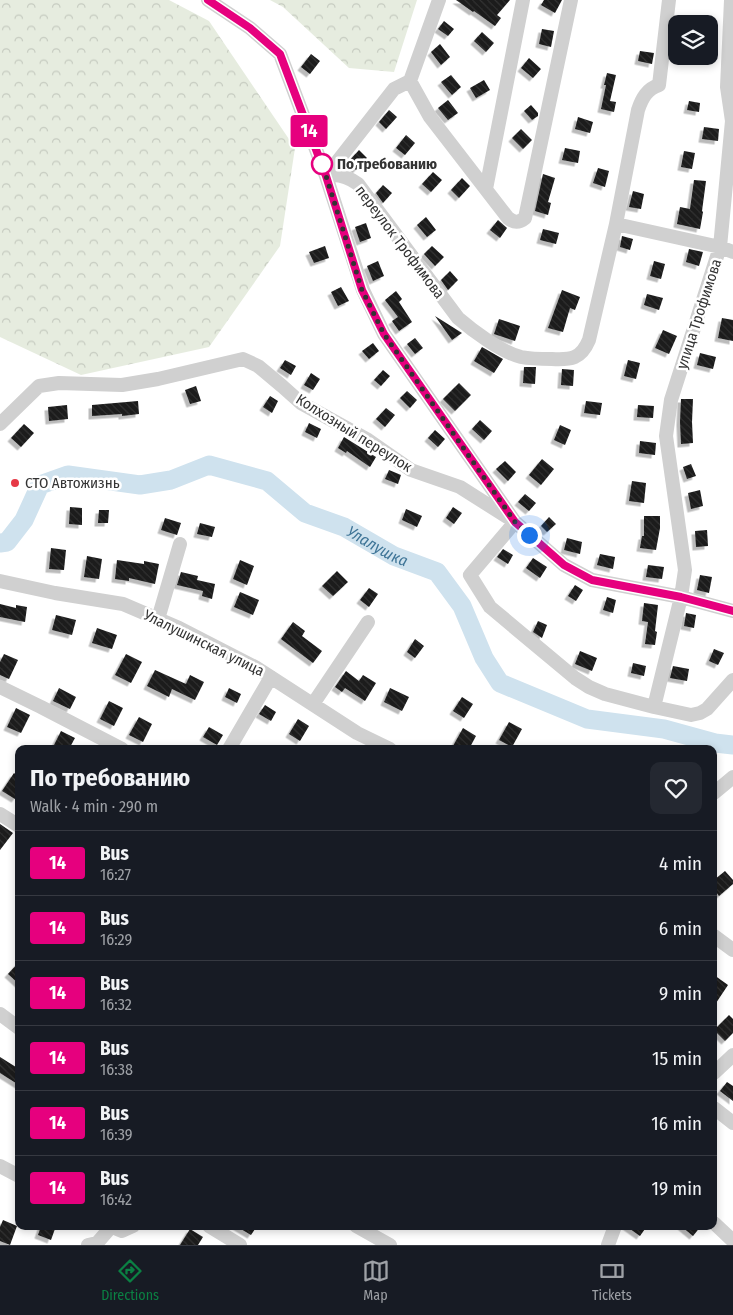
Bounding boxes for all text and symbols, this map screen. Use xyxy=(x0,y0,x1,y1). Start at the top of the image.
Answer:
map controls xyxy=(668,15,718,65)
button: layers xyxy=(668,15,718,65)
line badge: 14 xyxy=(286,115,332,147)
text: 14 xyxy=(301,120,317,142)
marker: По требованию xyxy=(311,153,333,175)
place label: По требованию xyxy=(337,155,437,173)
street label: переулок Трофимова xyxy=(352,182,448,302)
street label: улица Трофимова xyxy=(673,257,725,371)
street label: Колхозный переулок xyxy=(293,390,415,476)
place label: СТО Автожизнь xyxy=(25,474,120,492)
marker: СТО Автожизнь xyxy=(9,477,21,489)
water label: Улалушка xyxy=(344,521,411,570)
your location xyxy=(517,523,542,548)
street label: Улалушинская улица xyxy=(140,606,267,680)
button: heart xyxy=(650,762,702,814)
text: По требованию xyxy=(30,764,190,792)
text: Walk · 4 min · 290 m xyxy=(30,797,158,816)
text: Bus xyxy=(100,842,129,865)
text: 14 xyxy=(49,852,66,874)
text: 4 min xyxy=(659,852,702,875)
text: 16:27 xyxy=(100,865,131,884)
text: Bus xyxy=(100,907,129,930)
text: 14 xyxy=(49,917,66,939)
text: 6 min xyxy=(659,917,702,940)
text: 16:29 xyxy=(100,930,132,949)
text: Bus xyxy=(100,972,129,995)
text: 14 xyxy=(49,982,66,1004)
text: 9 min xyxy=(659,982,702,1005)
text: 16:32 xyxy=(100,995,132,1014)
text: Bus xyxy=(100,1037,129,1060)
text: 14 xyxy=(49,1047,66,1069)
text: 15 min xyxy=(652,1047,702,1070)
text: 16:38 xyxy=(100,1060,133,1079)
text: Bus xyxy=(100,1102,129,1125)
text: 14 xyxy=(49,1112,66,1134)
text: 16 min xyxy=(651,1112,702,1135)
text: 16:39 xyxy=(100,1125,133,1144)
text: Bus xyxy=(100,1167,129,1190)
text: 14 xyxy=(49,1177,66,1199)
text: 19 min xyxy=(651,1177,702,1200)
text: 16:42 xyxy=(100,1190,132,1209)
tab: Directions xyxy=(101,1257,159,1304)
tab: Map xyxy=(362,1257,390,1304)
tab: Tickets xyxy=(592,1257,632,1304)

